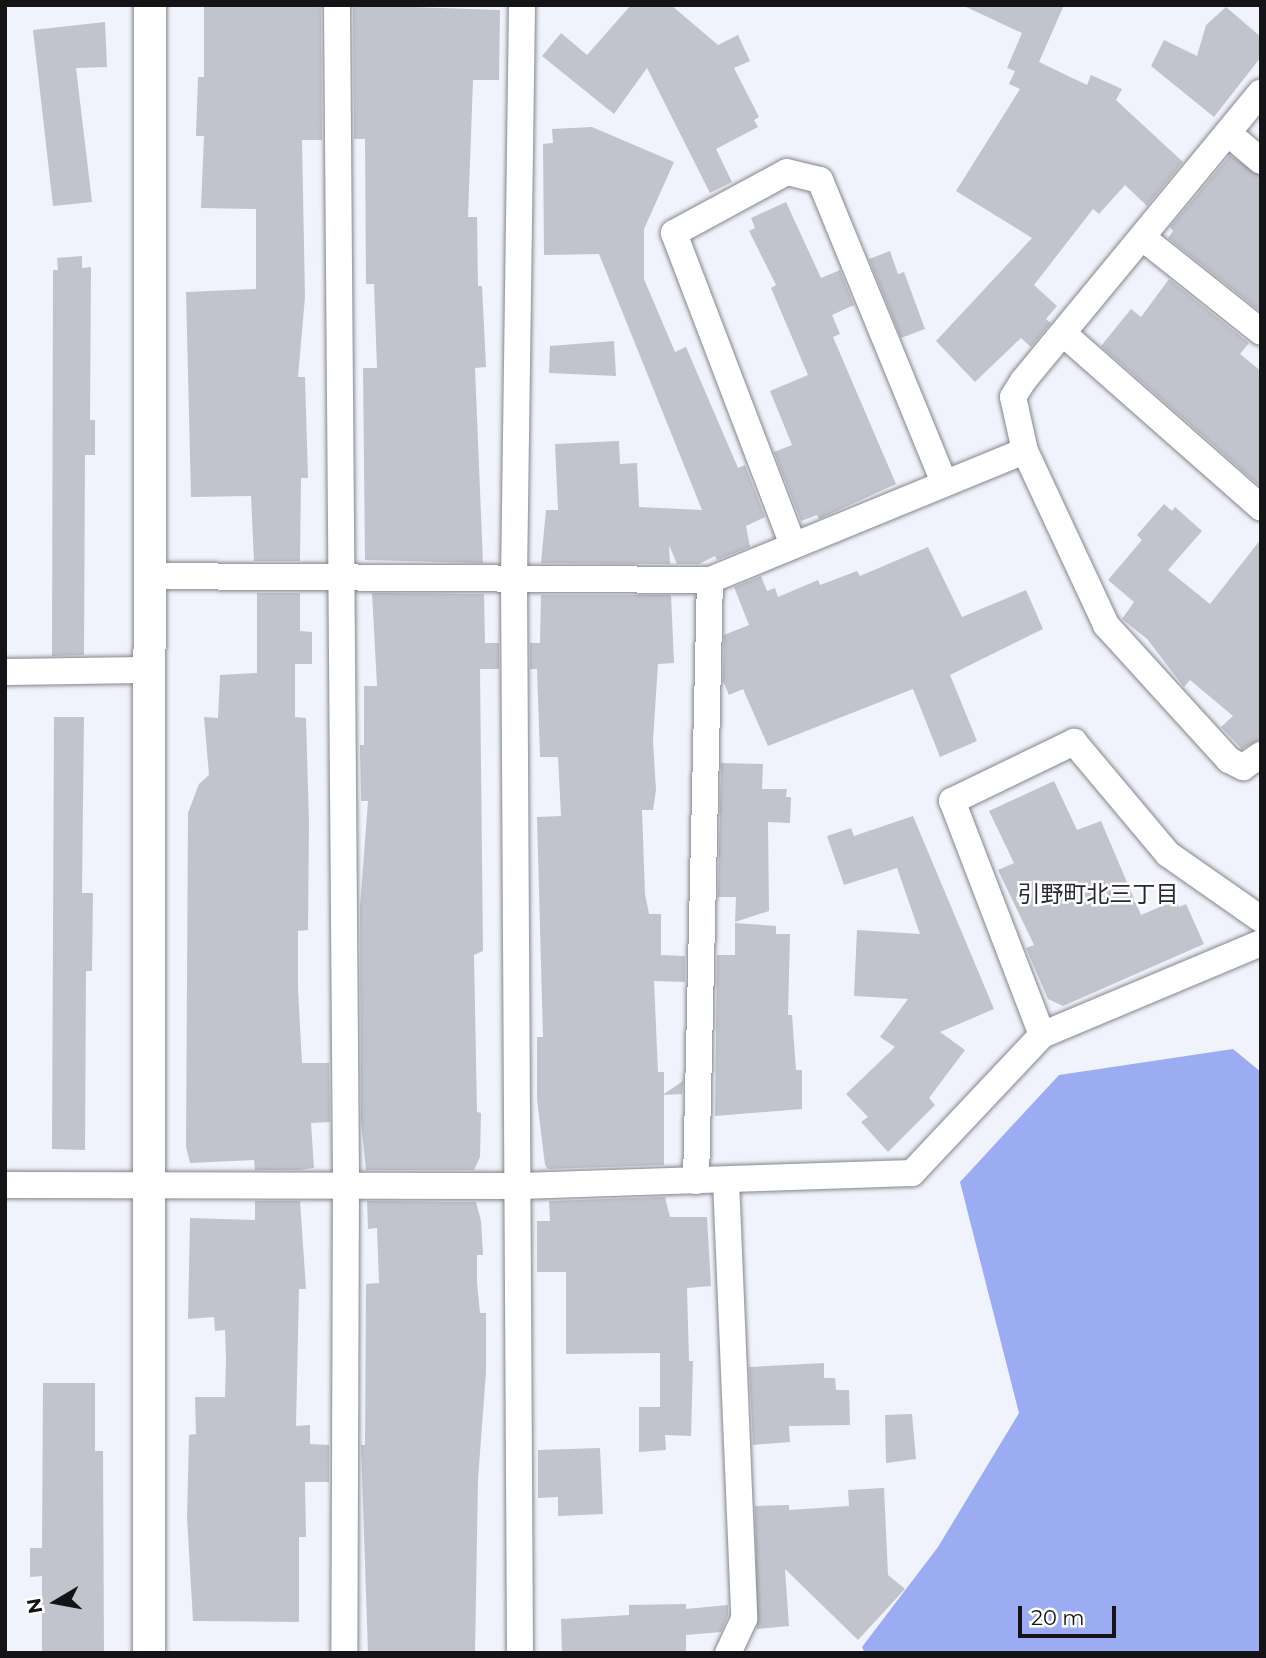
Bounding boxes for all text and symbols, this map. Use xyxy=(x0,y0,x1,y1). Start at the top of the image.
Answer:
district label: 引野町北三丁目 xyxy=(1018,880,1178,908)
north arrow xyxy=(21,1567,91,1637)
scale bar xyxy=(1021,1592,1119,1636)
text: N xyxy=(22,1596,47,1615)
text: 20 m xyxy=(1031,1605,1085,1630)

